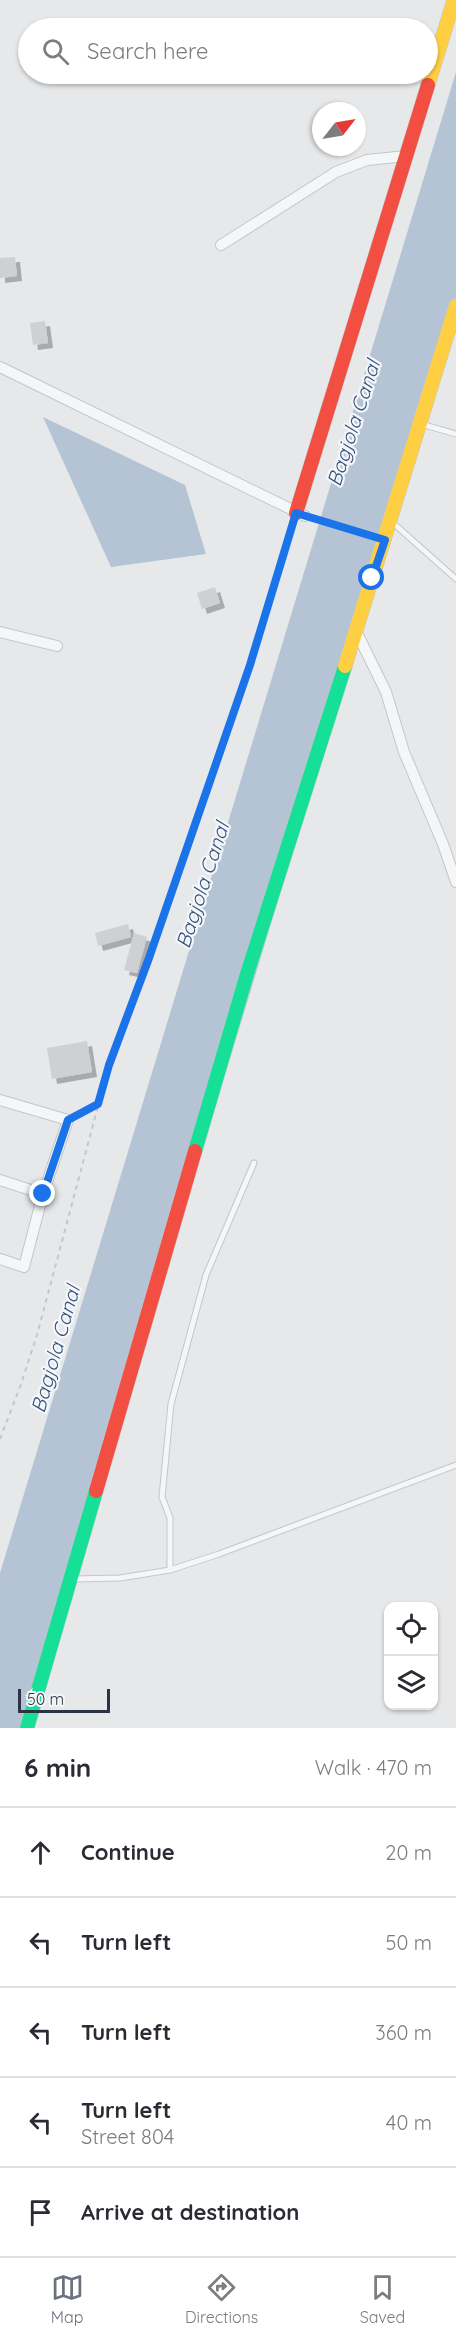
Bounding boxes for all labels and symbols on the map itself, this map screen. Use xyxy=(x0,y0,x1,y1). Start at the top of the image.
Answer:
north arrow xyxy=(312,102,366,156)
water label: Bagjola Canal xyxy=(321,355,386,489)
route start xyxy=(358,564,384,590)
water label: Bagjola Canal xyxy=(170,817,235,951)
route end xyxy=(29,1180,55,1206)
water label: Bagjola Canal xyxy=(25,1280,86,1415)
scale bar xyxy=(18,1686,110,1714)

